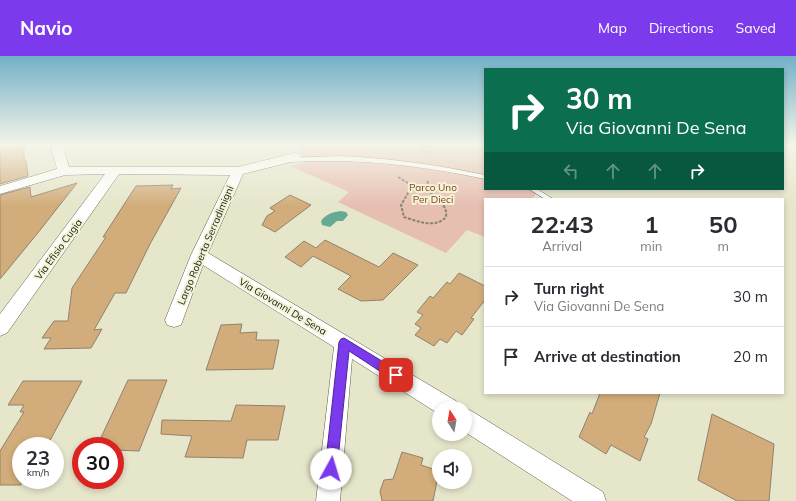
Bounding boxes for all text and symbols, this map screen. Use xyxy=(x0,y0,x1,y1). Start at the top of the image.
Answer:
text: Navio xyxy=(20,16,73,40)
text: Map xyxy=(598,19,627,37)
text: Directions xyxy=(649,19,714,37)
text: Saved xyxy=(736,19,776,37)
text: 30 m xyxy=(566,81,632,116)
icon: right xyxy=(500,84,552,136)
text: Via Giovanni De Sena xyxy=(566,116,746,139)
icon: left xyxy=(560,160,582,182)
icon: ahead xyxy=(602,160,624,182)
icon: ahead xyxy=(644,160,666,182)
icon: right xyxy=(686,160,708,182)
park label: Parco Uno Per Dieci xyxy=(409,181,457,206)
street label: Largo Roberta Serradimigni xyxy=(174,184,236,307)
text: 22:43 xyxy=(530,209,594,239)
text: 1 xyxy=(644,209,659,239)
text: 50 xyxy=(709,209,738,239)
street label: Via Efisio Cugia xyxy=(32,216,85,282)
text: Arrival xyxy=(542,238,582,254)
text: min xyxy=(640,238,662,254)
text: m xyxy=(717,238,729,254)
street label: Via Giovanni De Sena xyxy=(236,275,329,338)
text: Turn right xyxy=(534,279,604,298)
icon: right xyxy=(500,286,522,308)
text: 30 m xyxy=(733,287,768,306)
text: Via Giovanni De Sena xyxy=(534,298,664,314)
icon: arrive xyxy=(500,346,522,368)
text: Arrive at destination xyxy=(534,347,681,366)
text: 20 m xyxy=(733,347,768,366)
pin xyxy=(379,358,413,392)
icon: arrive xyxy=(385,364,407,386)
north arrow xyxy=(432,401,472,441)
map controls xyxy=(432,401,472,489)
speed limit sign: 30 xyxy=(72,437,124,489)
text: 23 xyxy=(26,445,50,470)
position arrow xyxy=(310,448,352,490)
button: sound xyxy=(432,449,472,489)
text: km/h xyxy=(27,466,49,479)

